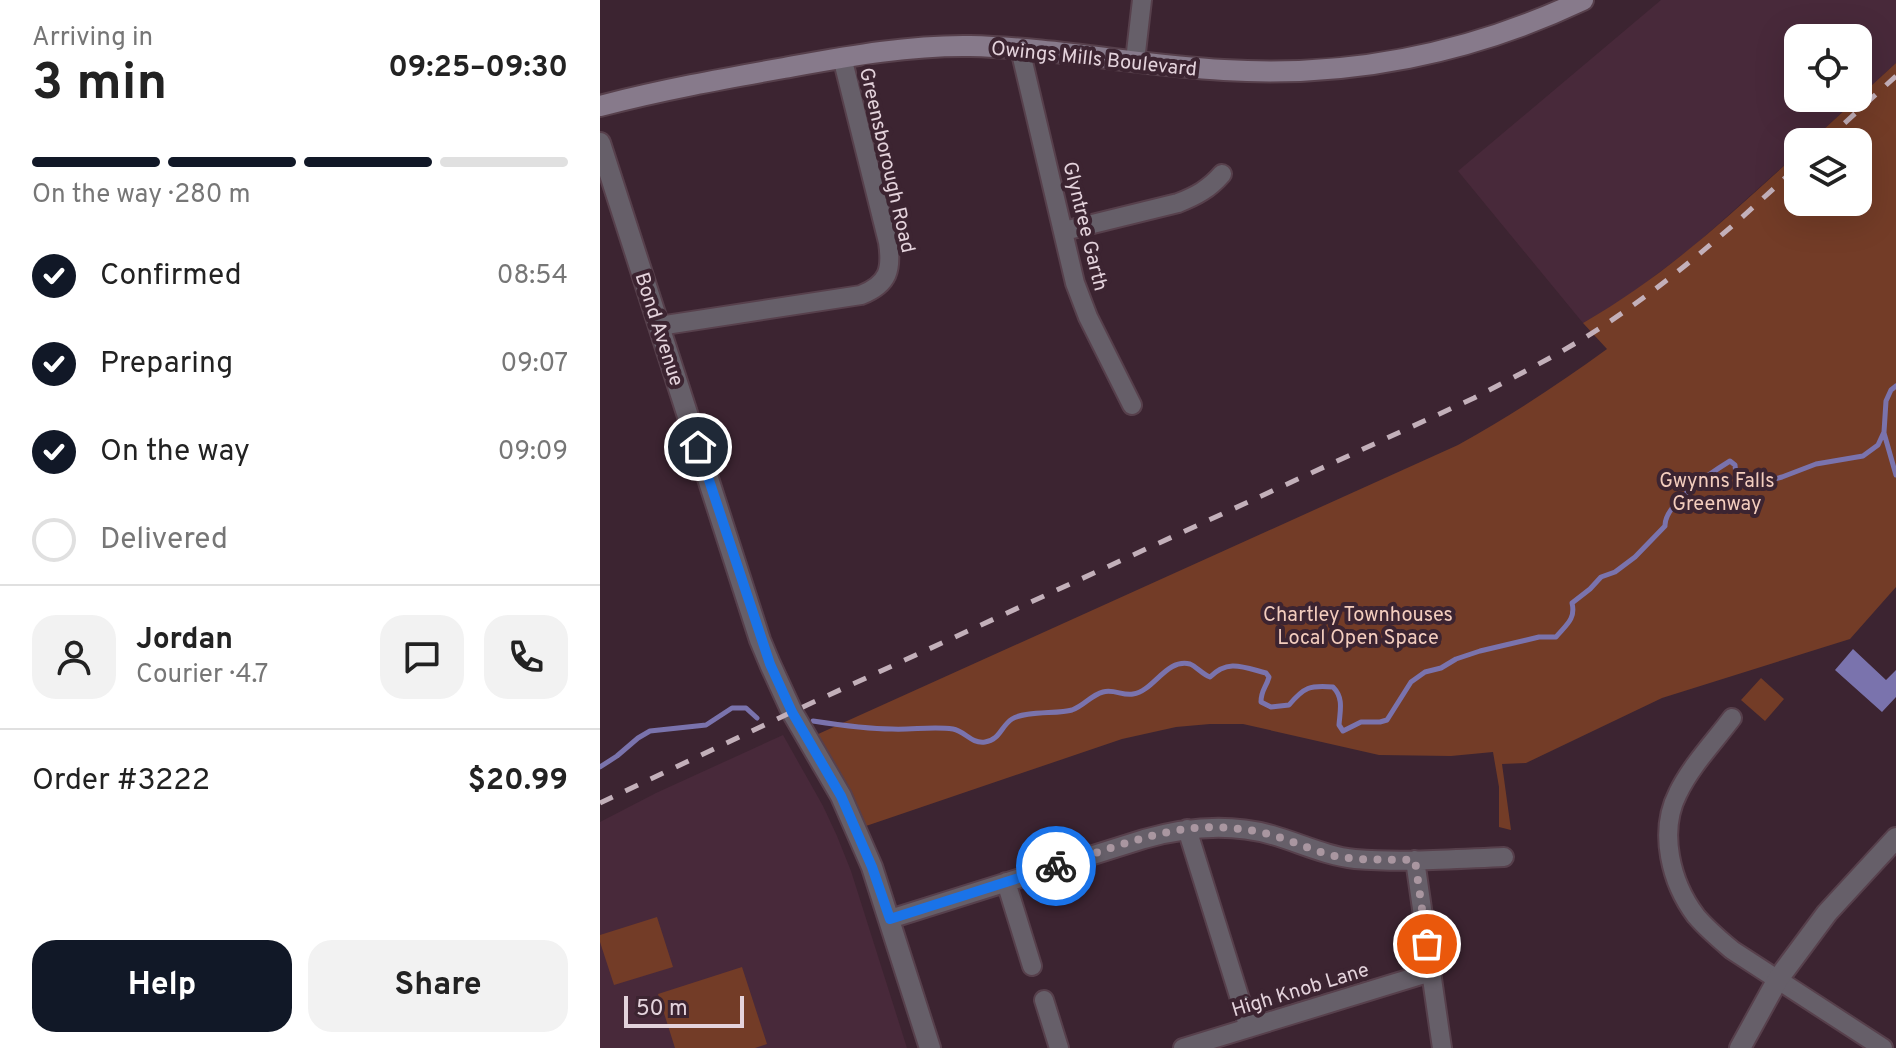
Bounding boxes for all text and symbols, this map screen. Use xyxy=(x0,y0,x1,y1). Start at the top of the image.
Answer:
text: Arriving in xyxy=(32,22,153,55)
map controls xyxy=(1784,24,1872,216)
button: locate xyxy=(1784,24,1872,112)
street label: Owings Mills Boulevard xyxy=(990,36,1198,84)
text: 09:25–09:30 xyxy=(388,50,568,87)
text: 3 min xyxy=(32,52,167,118)
street label: Greensborough Road xyxy=(852,65,920,256)
button: layers xyxy=(1784,128,1872,216)
street label: Glyntree Garth xyxy=(1055,159,1113,294)
text: On the way · 280 m xyxy=(32,179,251,212)
icon: check xyxy=(32,254,76,298)
text: Confirmed xyxy=(100,258,242,295)
text: 08:54 xyxy=(497,260,568,293)
street label: Bond Avenue xyxy=(628,270,689,390)
icon: check xyxy=(32,342,76,386)
text: Preparing xyxy=(100,346,233,383)
text: 09:07 xyxy=(500,348,568,381)
pin xyxy=(664,413,732,481)
icon: home xyxy=(676,425,720,469)
icon: check xyxy=(32,430,76,474)
text: On the way xyxy=(100,434,250,471)
text: 09:09 xyxy=(498,436,568,469)
park label: Gwynns Falls Greenway xyxy=(1659,469,1775,518)
text: Delivered xyxy=(100,522,228,559)
park label: Chartley Townhouses Local Open Space xyxy=(1263,603,1453,652)
button: person xyxy=(32,615,116,699)
button: chat xyxy=(380,615,464,699)
button: phone xyxy=(484,615,568,699)
text: Jordan xyxy=(136,622,233,659)
text: Courier · 4.7 xyxy=(136,659,268,692)
text: Order #3222 xyxy=(32,763,210,800)
text: $20.99 xyxy=(468,763,568,800)
courier xyxy=(1016,826,1096,906)
icon: bike xyxy=(1034,844,1078,888)
pin xyxy=(1393,910,1461,978)
icon: bag xyxy=(1405,922,1449,966)
button: Help xyxy=(32,940,292,1032)
button: Share xyxy=(308,940,568,1032)
street label: High Knob Lane xyxy=(1229,958,1372,1024)
scale bar xyxy=(624,992,744,1028)
text: 50 m xyxy=(636,996,688,1023)

